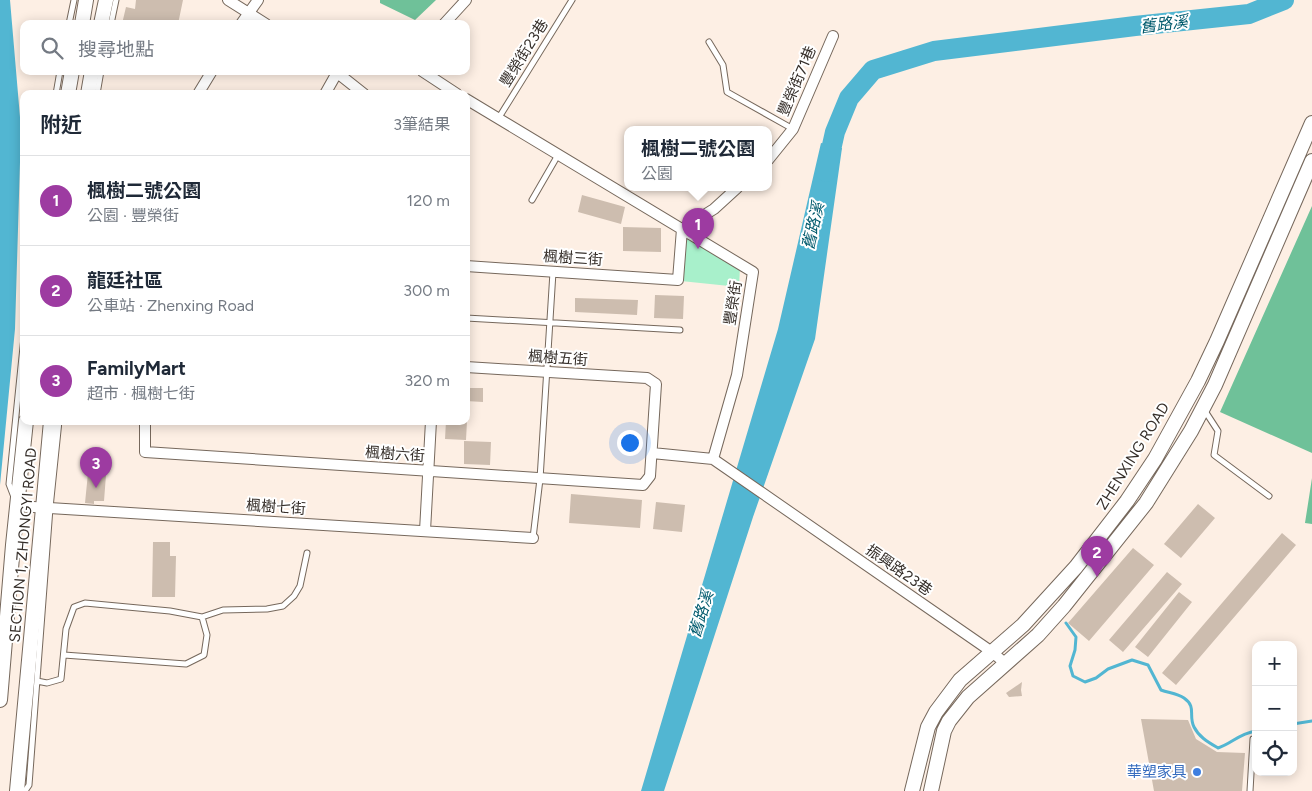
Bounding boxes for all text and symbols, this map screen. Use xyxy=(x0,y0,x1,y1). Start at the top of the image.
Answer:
water label: 舊路溪 xyxy=(1139,11,1191,36)
street label: 豐榮街23巷 xyxy=(496,16,552,90)
search box xyxy=(20,20,470,75)
icon: search xyxy=(38,34,66,62)
text: 搜尋地點 xyxy=(78,38,154,61)
street label: 豐榮街71巷 xyxy=(774,43,820,119)
text: 附近 xyxy=(40,112,82,137)
text: 3筆結果 xyxy=(393,115,450,134)
popup xyxy=(624,126,772,191)
text: 楓樹二號公園 xyxy=(641,137,755,160)
text: 公園 xyxy=(641,164,673,183)
text: 楓樹二號公園 xyxy=(87,179,201,202)
text: 1 xyxy=(53,191,59,210)
text: 120 m xyxy=(407,191,450,210)
water label: 舊路溪 xyxy=(798,199,828,252)
text: 公園 · 豐榮街 xyxy=(87,206,179,225)
pin: 1 xyxy=(682,208,714,249)
street label: 楓樹三街 xyxy=(542,247,604,269)
text: 龍廷社區 xyxy=(87,269,163,292)
street label: 豐榮街 xyxy=(721,279,745,327)
text: 2 xyxy=(51,281,61,300)
text: 300 m xyxy=(403,281,450,300)
text: 公車站 · Zhenxing Road xyxy=(87,296,254,315)
street label: 楓樹五街 xyxy=(527,347,589,369)
text: FamilyMart xyxy=(87,357,186,380)
text: 3 xyxy=(52,371,60,390)
text: 320 m xyxy=(405,371,450,390)
text: 超市 · 楓樹七街 xyxy=(87,384,195,403)
street label: ZHENXING ROAD xyxy=(1093,399,1173,513)
your location xyxy=(617,430,643,456)
street label: 楓樹六街 xyxy=(364,443,426,465)
street label: SECTION 1, ZHONGYI ROAD xyxy=(6,447,40,643)
pin: 3 xyxy=(80,447,112,488)
street label: 楓樹七街 xyxy=(245,496,307,518)
pin: 2 xyxy=(1081,536,1113,577)
street label: 振興路23巷 xyxy=(862,541,936,599)
water label: 舊路溪 xyxy=(685,586,718,640)
map controls xyxy=(1252,641,1297,776)
button: + xyxy=(1252,641,1297,686)
button: − xyxy=(1252,686,1297,731)
button: locate xyxy=(1252,731,1297,776)
place label: 華塑家具 xyxy=(1127,763,1187,781)
marker: 華塑家具 xyxy=(1191,766,1203,778)

